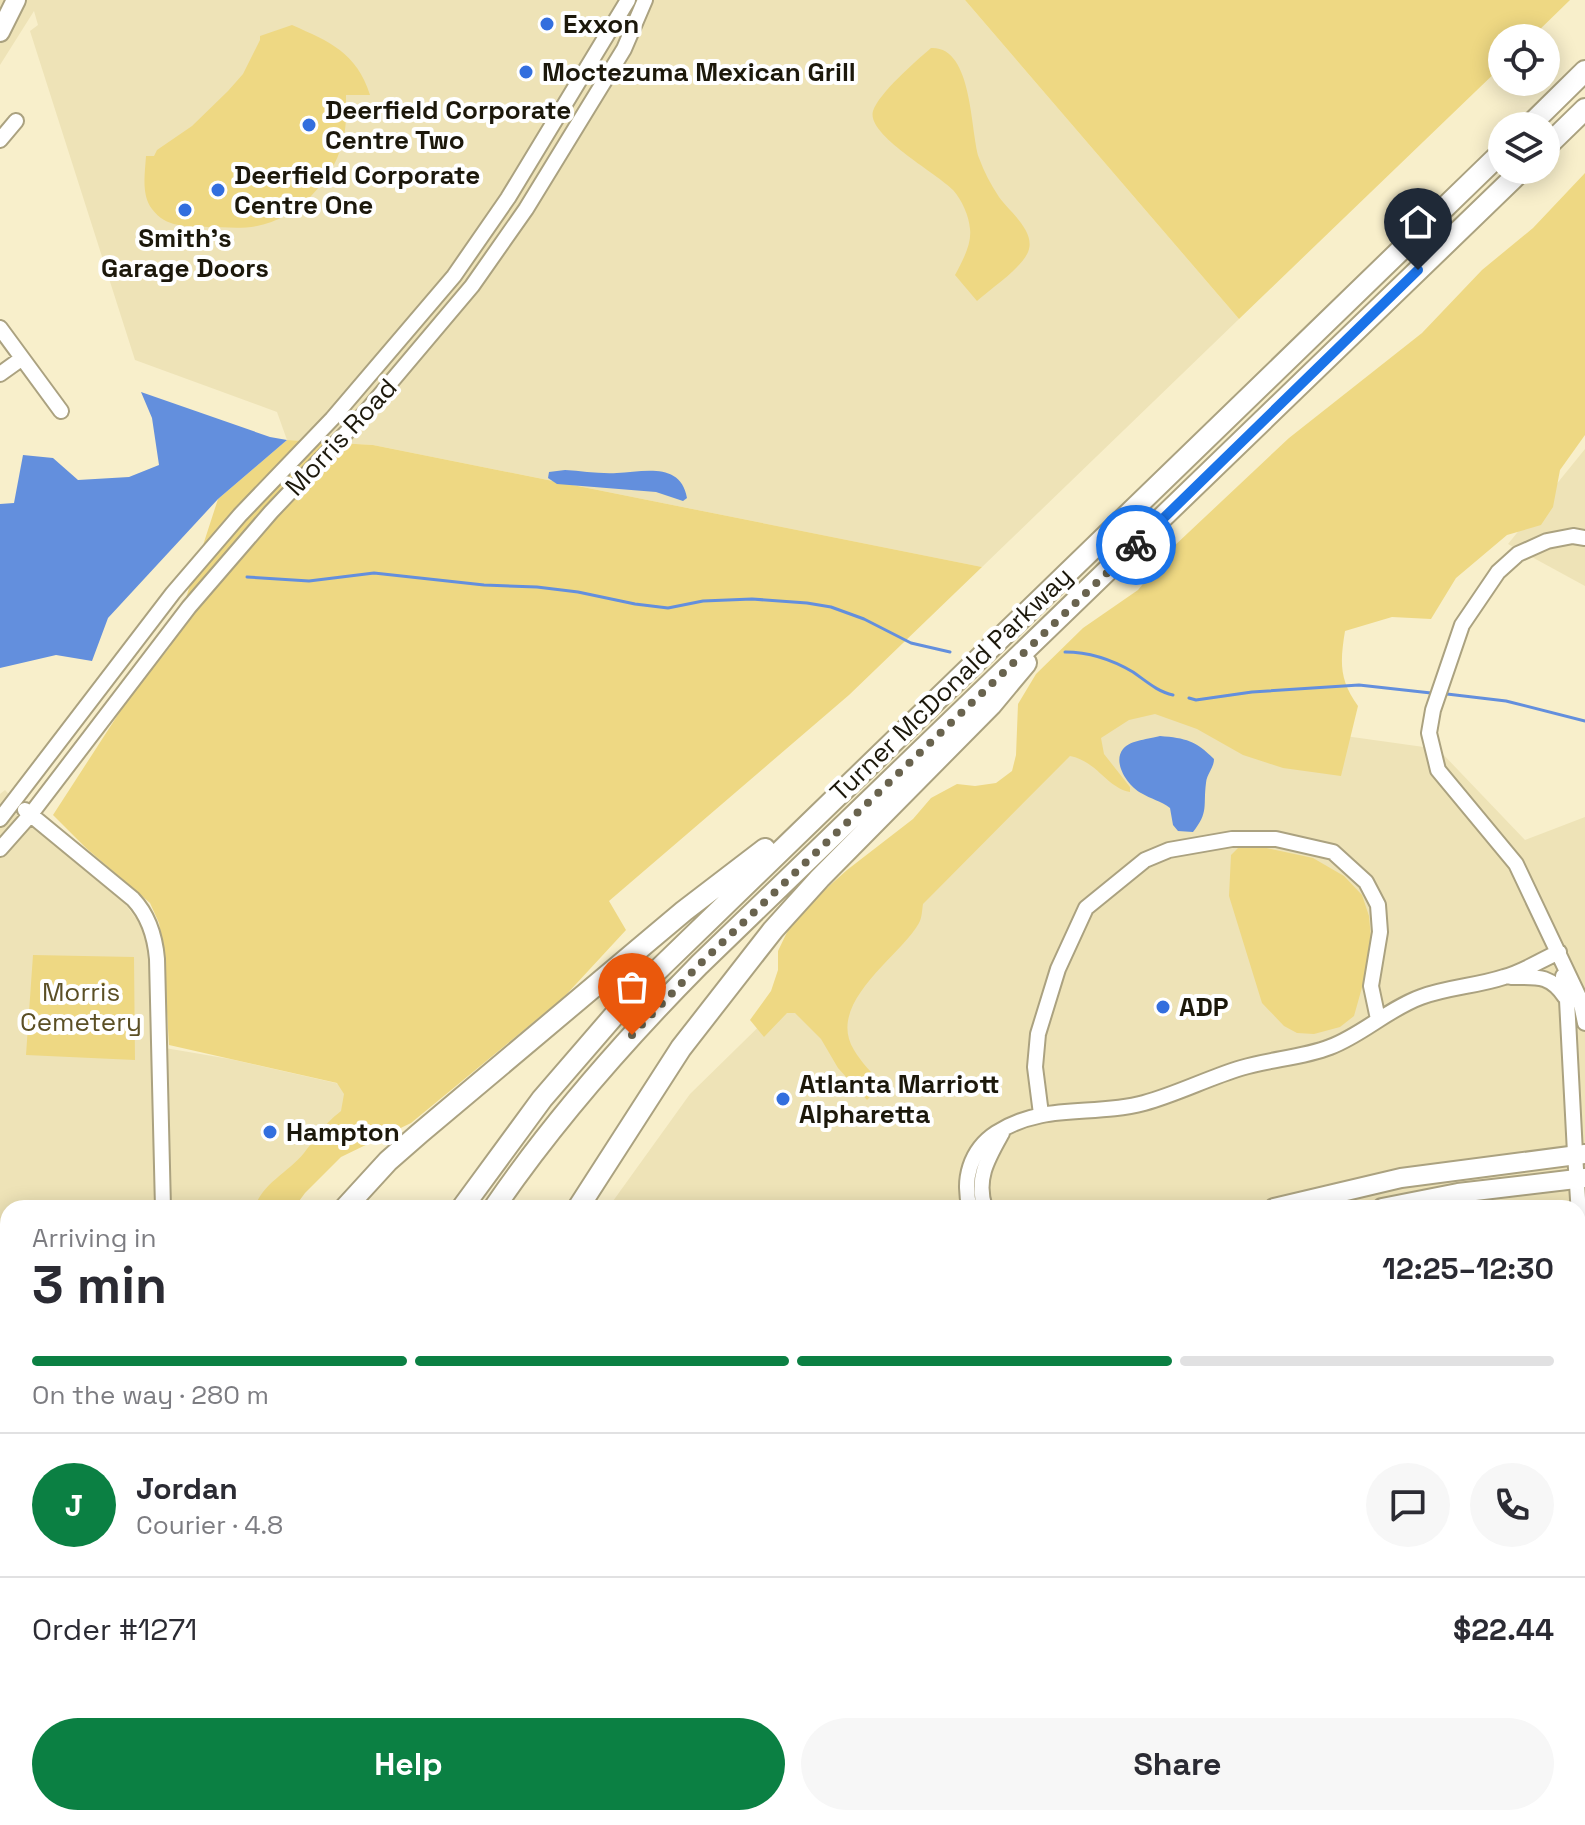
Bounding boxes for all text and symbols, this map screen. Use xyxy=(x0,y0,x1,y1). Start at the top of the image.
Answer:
place label: Exxon xyxy=(563,7,639,41)
marker: Exxon xyxy=(538,15,556,33)
map controls xyxy=(1488,24,1560,184)
button: locate xyxy=(1488,24,1560,96)
place label: Moctezuma Mexican Grill xyxy=(542,55,856,89)
marker: Moctezuma Mexican Grill xyxy=(517,63,535,81)
place label: Deerfield Corporate Centre Two xyxy=(325,93,571,157)
button: layers xyxy=(1488,112,1560,184)
marker: Deerfield Corporate Centre Two xyxy=(300,116,318,134)
place label: Deerfield Corporate Centre One xyxy=(234,158,480,222)
marker: Deerfield Corporate Centre One xyxy=(209,181,227,199)
pin xyxy=(1384,188,1452,270)
icon: home xyxy=(1396,200,1440,244)
marker: Smith's Garage Doors xyxy=(176,201,194,219)
place label: Smith's Garage Doors xyxy=(101,221,269,285)
street label: Morris Road xyxy=(278,371,404,503)
courier xyxy=(1096,505,1176,585)
icon: bike xyxy=(1114,523,1158,567)
street label: Turner McDonald Parkway xyxy=(823,559,1079,809)
pin xyxy=(598,953,666,1035)
icon: bag xyxy=(610,965,654,1009)
park label: Morris Cemetery xyxy=(20,975,142,1039)
place label: ADP xyxy=(1179,990,1229,1024)
marker: ADP xyxy=(1154,998,1172,1016)
place label: Atlanta Marriott Alpharetta xyxy=(799,1067,999,1131)
marker: Atlanta Marriott Alpharetta xyxy=(774,1090,792,1108)
place label: Hampton xyxy=(286,1115,400,1149)
marker: Hampton xyxy=(261,1123,279,1141)
text: Arriving in xyxy=(32,1221,156,1255)
text: 12:25–12:30 xyxy=(1382,1249,1554,1288)
text: 3 min xyxy=(32,1252,167,1318)
text: On the way · 280 m xyxy=(32,1378,269,1412)
button: chat xyxy=(1366,1463,1450,1547)
button: phone xyxy=(1470,1463,1554,1547)
text: Jordan xyxy=(136,1469,238,1508)
text: J xyxy=(65,1486,83,1525)
text: Courier · 4.8 xyxy=(136,1508,283,1542)
text: Order #1271 xyxy=(32,1610,197,1649)
text: $22.44 xyxy=(1453,1610,1554,1649)
button: Help xyxy=(32,1718,785,1810)
button: Share xyxy=(801,1718,1554,1810)

